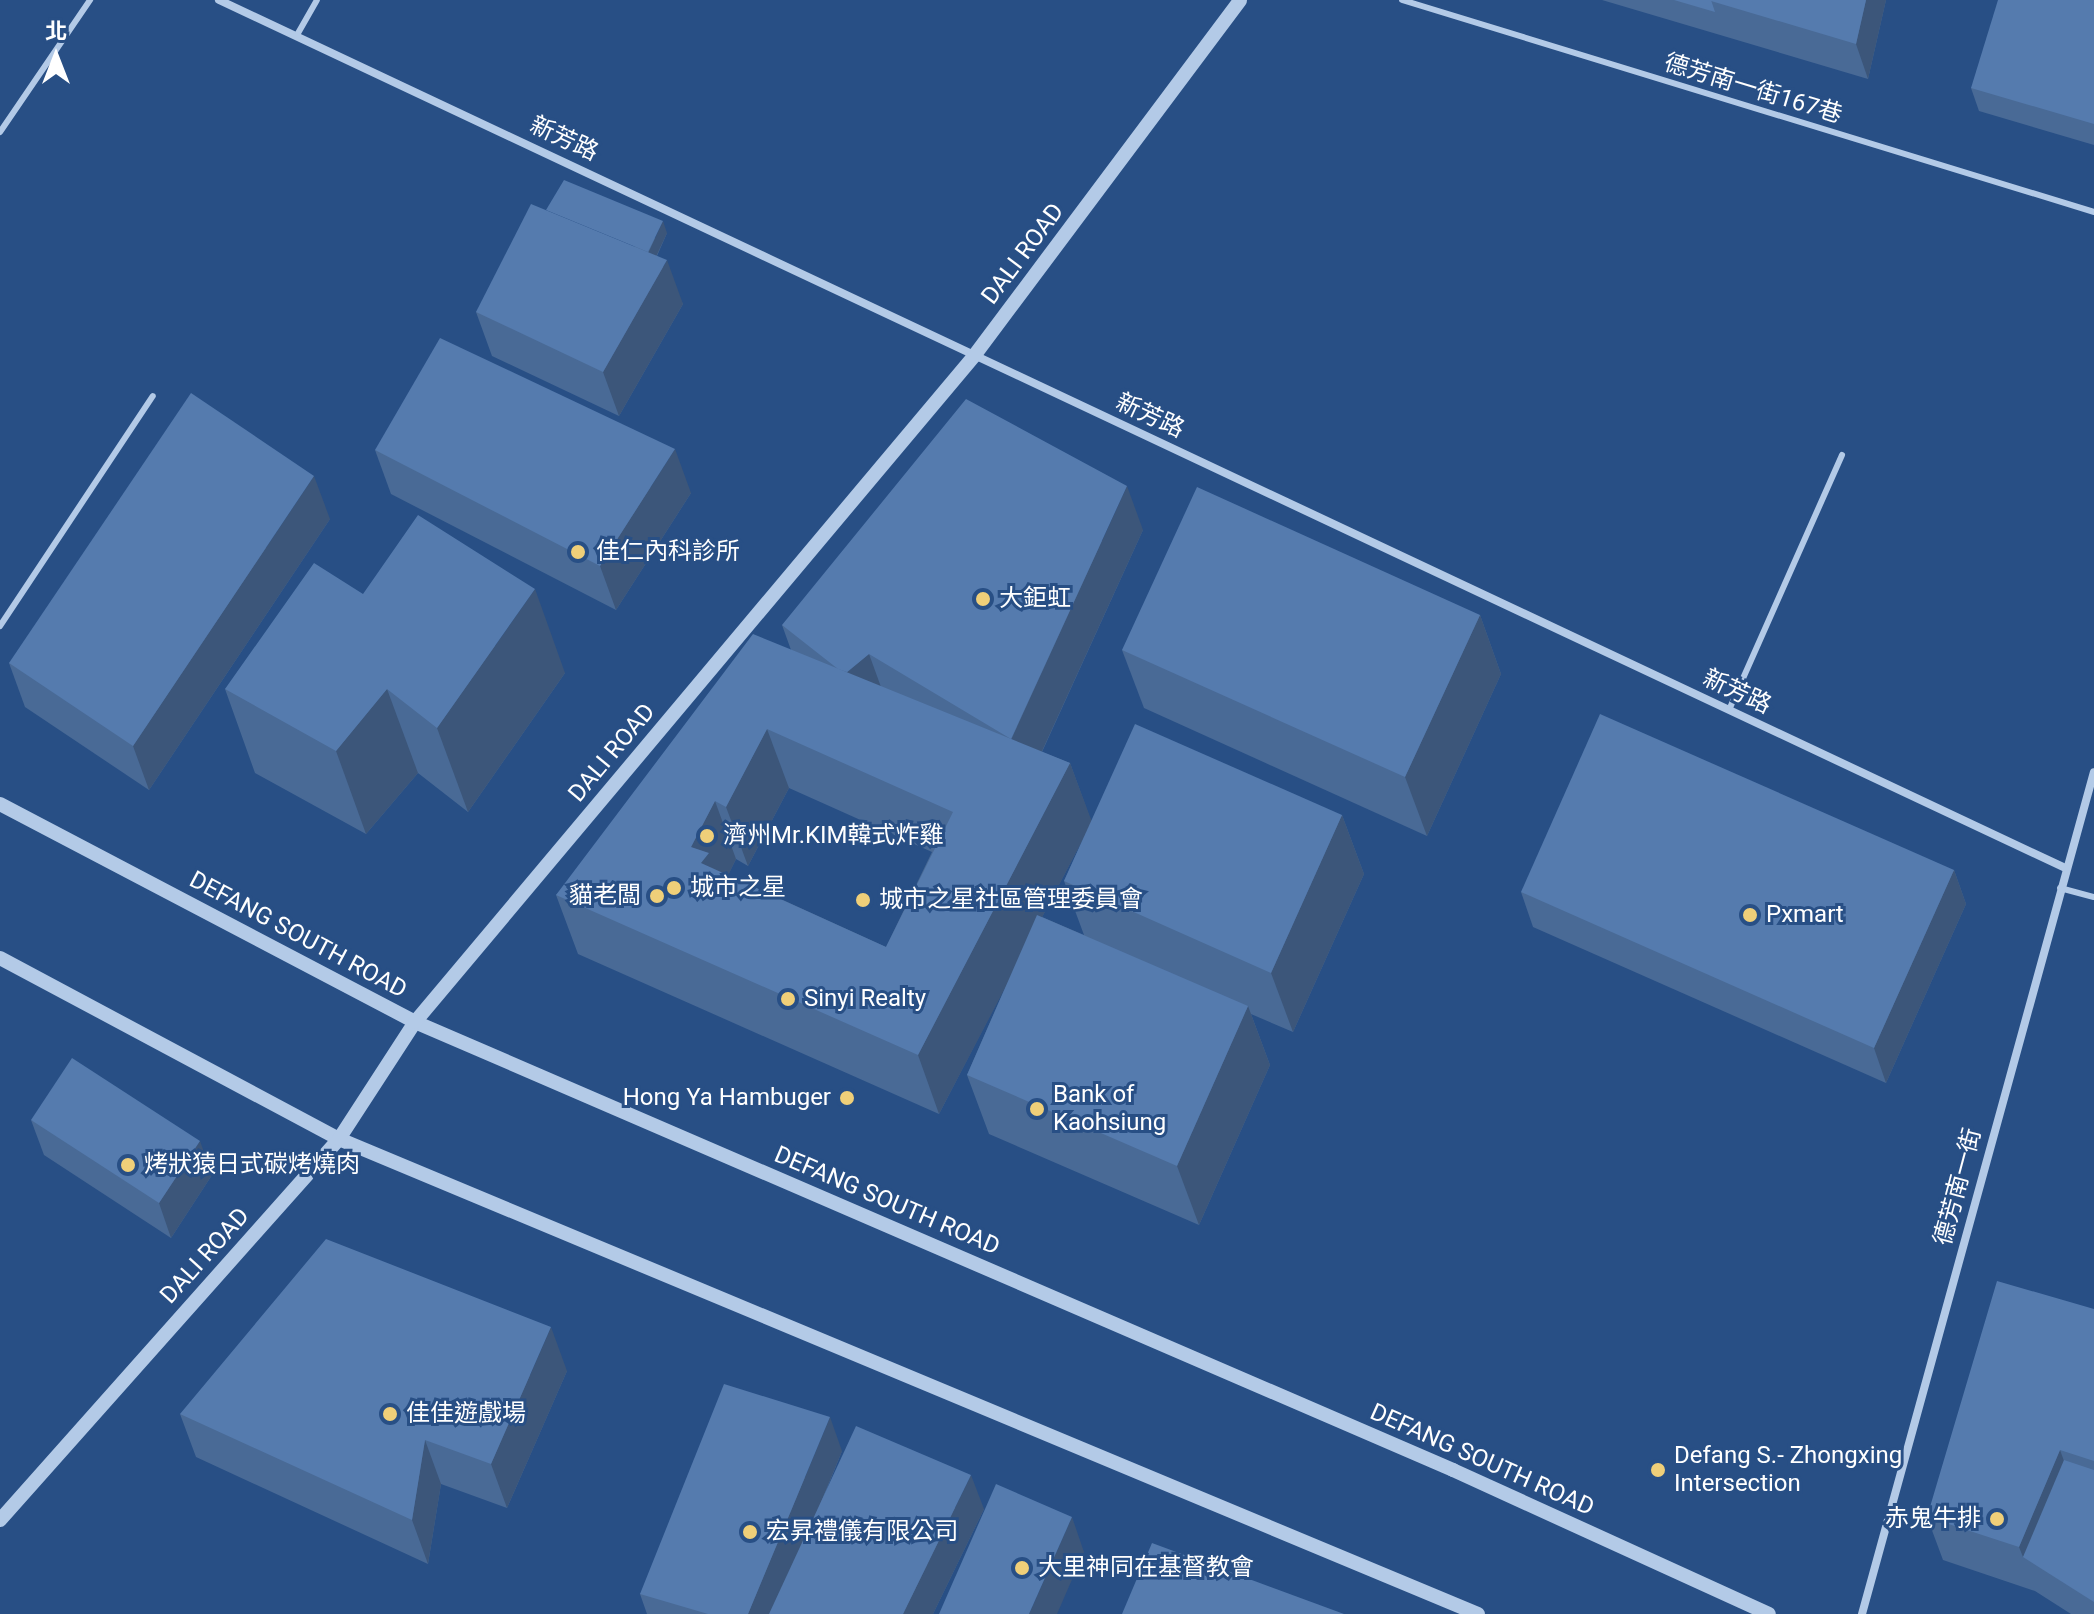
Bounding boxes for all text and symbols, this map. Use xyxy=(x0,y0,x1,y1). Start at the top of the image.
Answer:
north arrow xyxy=(16,16,96,96)
text: 北 xyxy=(45,19,67,44)
street label: 德芳南一街167巷 xyxy=(1661,48,1845,130)
street label: 新芳路 xyxy=(525,111,603,167)
street label: DALI ROAD xyxy=(976,198,1070,310)
street label: 新芳路 xyxy=(1111,388,1189,444)
place label: 佳仁內科診所 xyxy=(596,538,740,566)
marker: 佳仁內科診所 xyxy=(567,541,589,563)
place label: 大鉅虹 xyxy=(999,585,1071,613)
marker: 大鉅虹 xyxy=(974,590,992,608)
street label: 新芳路 xyxy=(1698,664,1776,720)
street label: DALI ROAD xyxy=(563,698,661,808)
place label: 濟州Mr.KIM韓式炸雞 xyxy=(723,822,944,850)
marker: 濟州Mr.KIM韓式炸雞 xyxy=(698,827,716,845)
street label: DEFANG SOUTH ROAD xyxy=(184,865,412,1005)
place label: 城市之星 xyxy=(690,874,786,902)
marker: 城市之星 xyxy=(665,879,683,897)
place label: 貓老闆 xyxy=(569,882,641,910)
place label: 城市之星社區管理委員會 xyxy=(879,886,1143,914)
marker: 貓老闆 xyxy=(648,887,666,905)
marker: 城市之星社區管理委員會 xyxy=(854,891,872,909)
place label: Pxmart xyxy=(1766,901,1844,929)
marker: Pxmart xyxy=(1741,906,1759,924)
place label: Sinyi Realty xyxy=(804,985,926,1013)
marker: Sinyi Realty xyxy=(779,990,797,1008)
place label: Bank of Kaohsiung xyxy=(1053,1081,1166,1137)
place label: Hong Ya Hambuger xyxy=(623,1084,831,1112)
marker: Hong Ya Hambuger xyxy=(838,1089,856,1107)
marker: Bank of Kaohsiung xyxy=(1028,1100,1046,1118)
street label: 德芳南一街 xyxy=(1929,1125,1987,1249)
street label: DEFANG SOUTH ROAD xyxy=(770,1140,1004,1262)
place label: 烤狀猿日式碳烤燒肉 xyxy=(144,1151,360,1179)
marker: 烤狀猿日式碳烤燒肉 xyxy=(119,1156,137,1174)
street label: DALI ROAD xyxy=(154,1202,256,1310)
street label: DEFANG SOUTH ROAD xyxy=(1366,1398,1598,1522)
place label: 佳佳遊戲場 xyxy=(406,1400,526,1428)
marker: 佳佳遊戲場 xyxy=(381,1405,399,1423)
place label: Defang S.- Zhongxing Intersection xyxy=(1674,1442,1902,1498)
marker: Defang S.- Zhongxing Intersection xyxy=(1649,1461,1667,1479)
place label: 赤鬼牛排 xyxy=(1885,1505,1981,1533)
marker: 赤鬼牛排 xyxy=(1988,1510,2006,1528)
place label: 宏昇禮儀有限公司 xyxy=(766,1518,958,1546)
marker: 宏昇禮儀有限公司 xyxy=(741,1523,759,1541)
place label: 大里神同在基督教會 xyxy=(1038,1554,1254,1582)
marker: 大里神同在基督教會 xyxy=(1013,1559,1031,1577)

